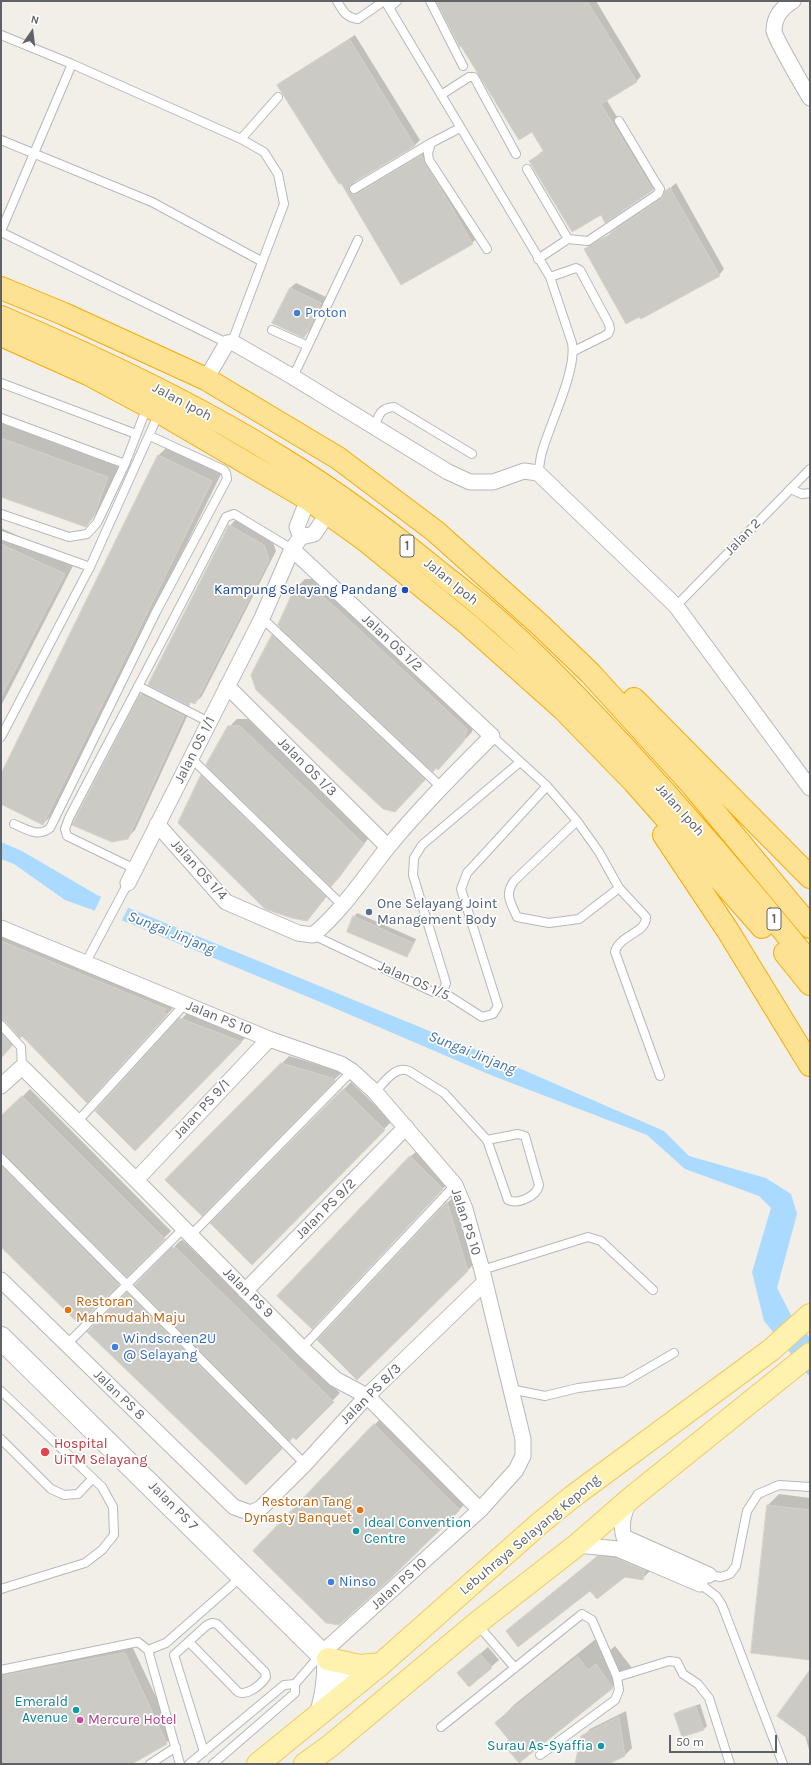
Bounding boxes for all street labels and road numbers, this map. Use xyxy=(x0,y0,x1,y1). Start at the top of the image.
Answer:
street label: Jalan Ipoh xyxy=(149,379,215,425)
street label: Jalan 2 xyxy=(721,515,765,559)
road number: 1 xyxy=(400,535,414,557)
street label: Jalan Ipoh xyxy=(420,555,482,609)
street label: Jalan OS 1/2 xyxy=(358,611,426,675)
street label: Jalan OS 1/1 xyxy=(171,714,219,786)
street label: Jalan OS 1/3 xyxy=(274,734,340,800)
street label: Jalan Ipoh xyxy=(652,780,708,840)
street label: Jalan OS 1/4 xyxy=(167,836,231,904)
road number: 1 xyxy=(767,908,781,930)
street label: Jalan OS 1/5 xyxy=(376,958,452,1004)
street label: Jalan PS 10 xyxy=(184,997,254,1039)
street label: Jalan PS 9/1 xyxy=(170,1076,234,1142)
street label: Jalan PS 9/2 xyxy=(292,1175,360,1243)
street label: Jalan PS 10 xyxy=(447,1186,485,1258)
street label: Jalan PS 9 xyxy=(219,1264,277,1322)
street label: Jalan PS 8/3 xyxy=(337,1360,405,1428)
street label: Jalan PS 8 xyxy=(90,1366,148,1424)
street label: Lebuhraya Selayang Kepong xyxy=(456,1471,604,1599)
street label: Jalan PS 7 xyxy=(145,1478,201,1534)
street label: Jalan PS 10 xyxy=(368,1555,430,1613)

